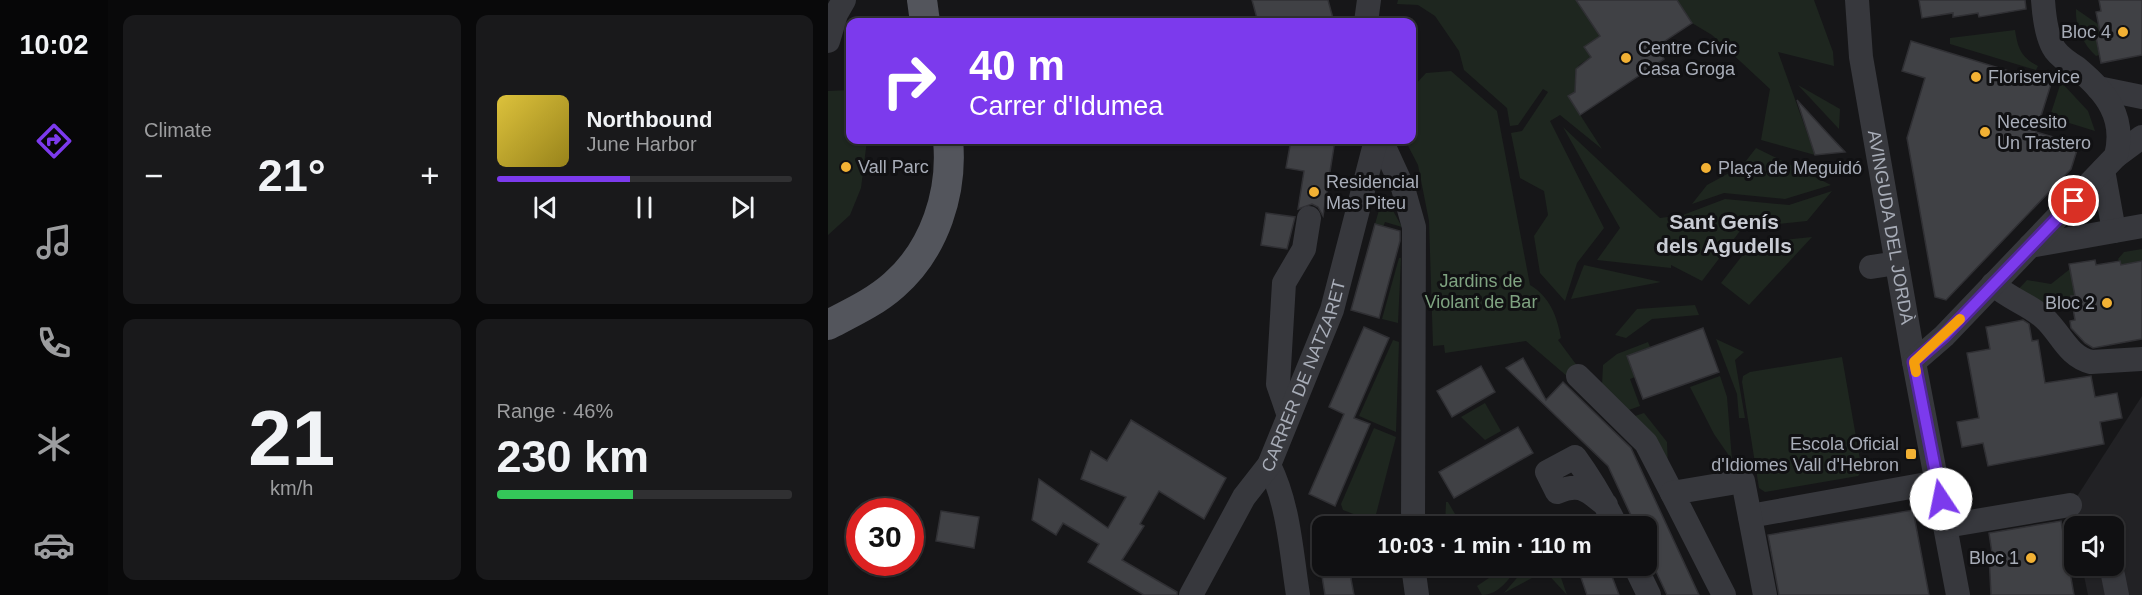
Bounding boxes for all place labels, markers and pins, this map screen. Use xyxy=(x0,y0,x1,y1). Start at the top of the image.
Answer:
place label: Bloc 4 xyxy=(2061,22,2111,42)
marker: Bloc 4 xyxy=(2116,25,2130,39)
place label: Centre Cívic Casa Groga xyxy=(1638,38,1737,79)
marker: Centre Cívic Casa Groga xyxy=(1619,51,1633,65)
place label: Floriservice xyxy=(1988,67,2080,87)
marker: Floriservice xyxy=(1969,70,1983,84)
place label: Necesito Un Trastero xyxy=(1997,112,2091,153)
marker: Necesito Un Trastero xyxy=(1978,125,1992,139)
place label: Vall Parc xyxy=(858,157,929,177)
place label: Plaça de Meguidó xyxy=(1718,158,1862,178)
marker: Vall Parc xyxy=(839,160,853,174)
marker: Plaça de Meguidó xyxy=(1699,161,1713,175)
place label: Residencial Mas Piteu xyxy=(1326,172,1419,213)
pin xyxy=(2048,175,2099,226)
marker: Residencial Mas Piteu xyxy=(1307,185,1321,199)
place label: Bloc 2 xyxy=(2045,293,2095,313)
marker: Bloc 2 xyxy=(2100,296,2114,310)
place label: Escola Oficial d'Idiomes Vall d'Hebron xyxy=(1711,434,1899,475)
marker: Escola Oficial d'Idiomes Vall d'Hebron xyxy=(1904,447,1918,461)
place label: Bloc 1 xyxy=(1969,548,2019,568)
marker: Bloc 1 xyxy=(2024,551,2038,565)

